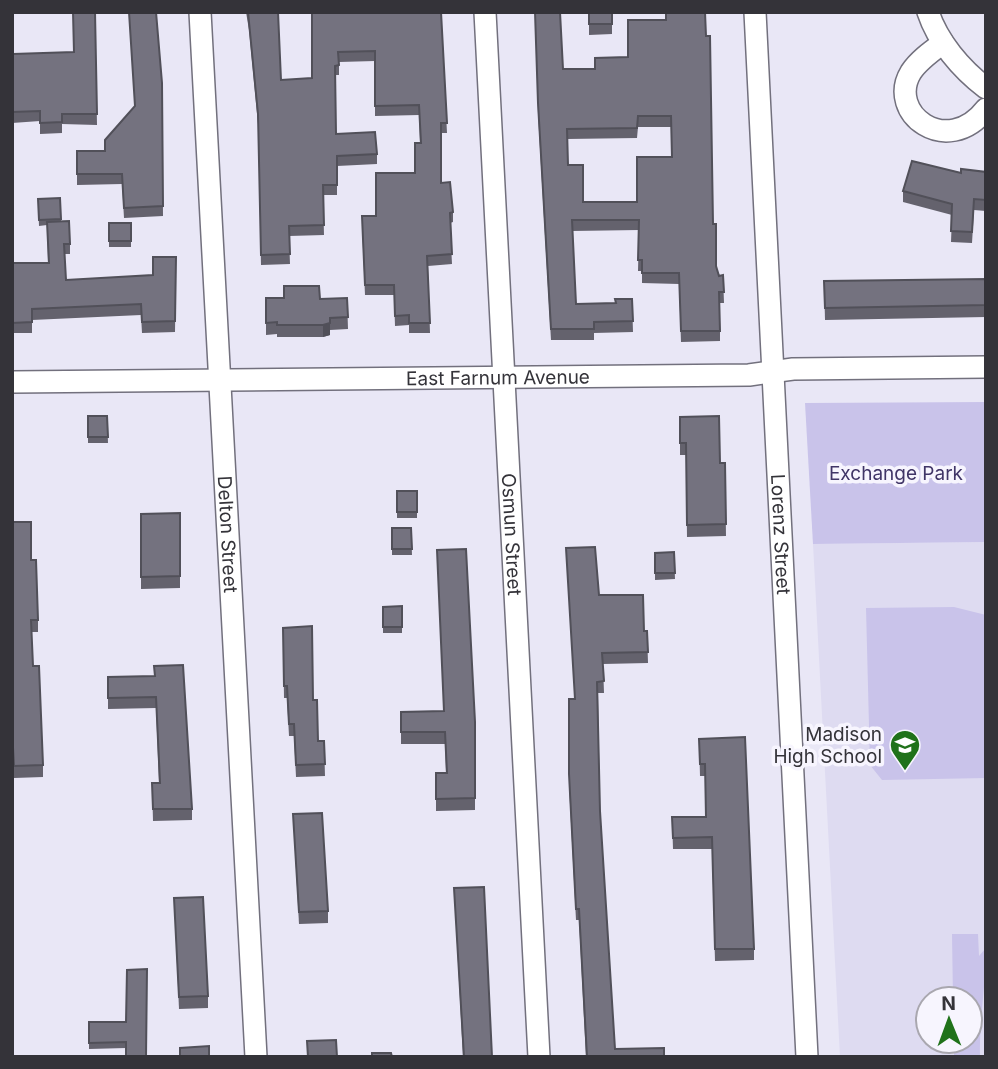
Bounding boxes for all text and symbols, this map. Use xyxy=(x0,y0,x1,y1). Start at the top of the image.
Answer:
street label: East Farnum Avenue xyxy=(406,366,590,390)
park label: Exchange Park xyxy=(829,462,964,485)
street label: Osmun Street xyxy=(497,472,526,596)
street label: Lorenz Street xyxy=(766,473,795,595)
street label: Delton Street xyxy=(213,475,242,593)
place label: Madison High School xyxy=(773,723,882,768)
school or university icon: Madison High School xyxy=(888,728,922,772)
north arrow xyxy=(914,985,984,1055)
text: N xyxy=(941,992,956,1015)

